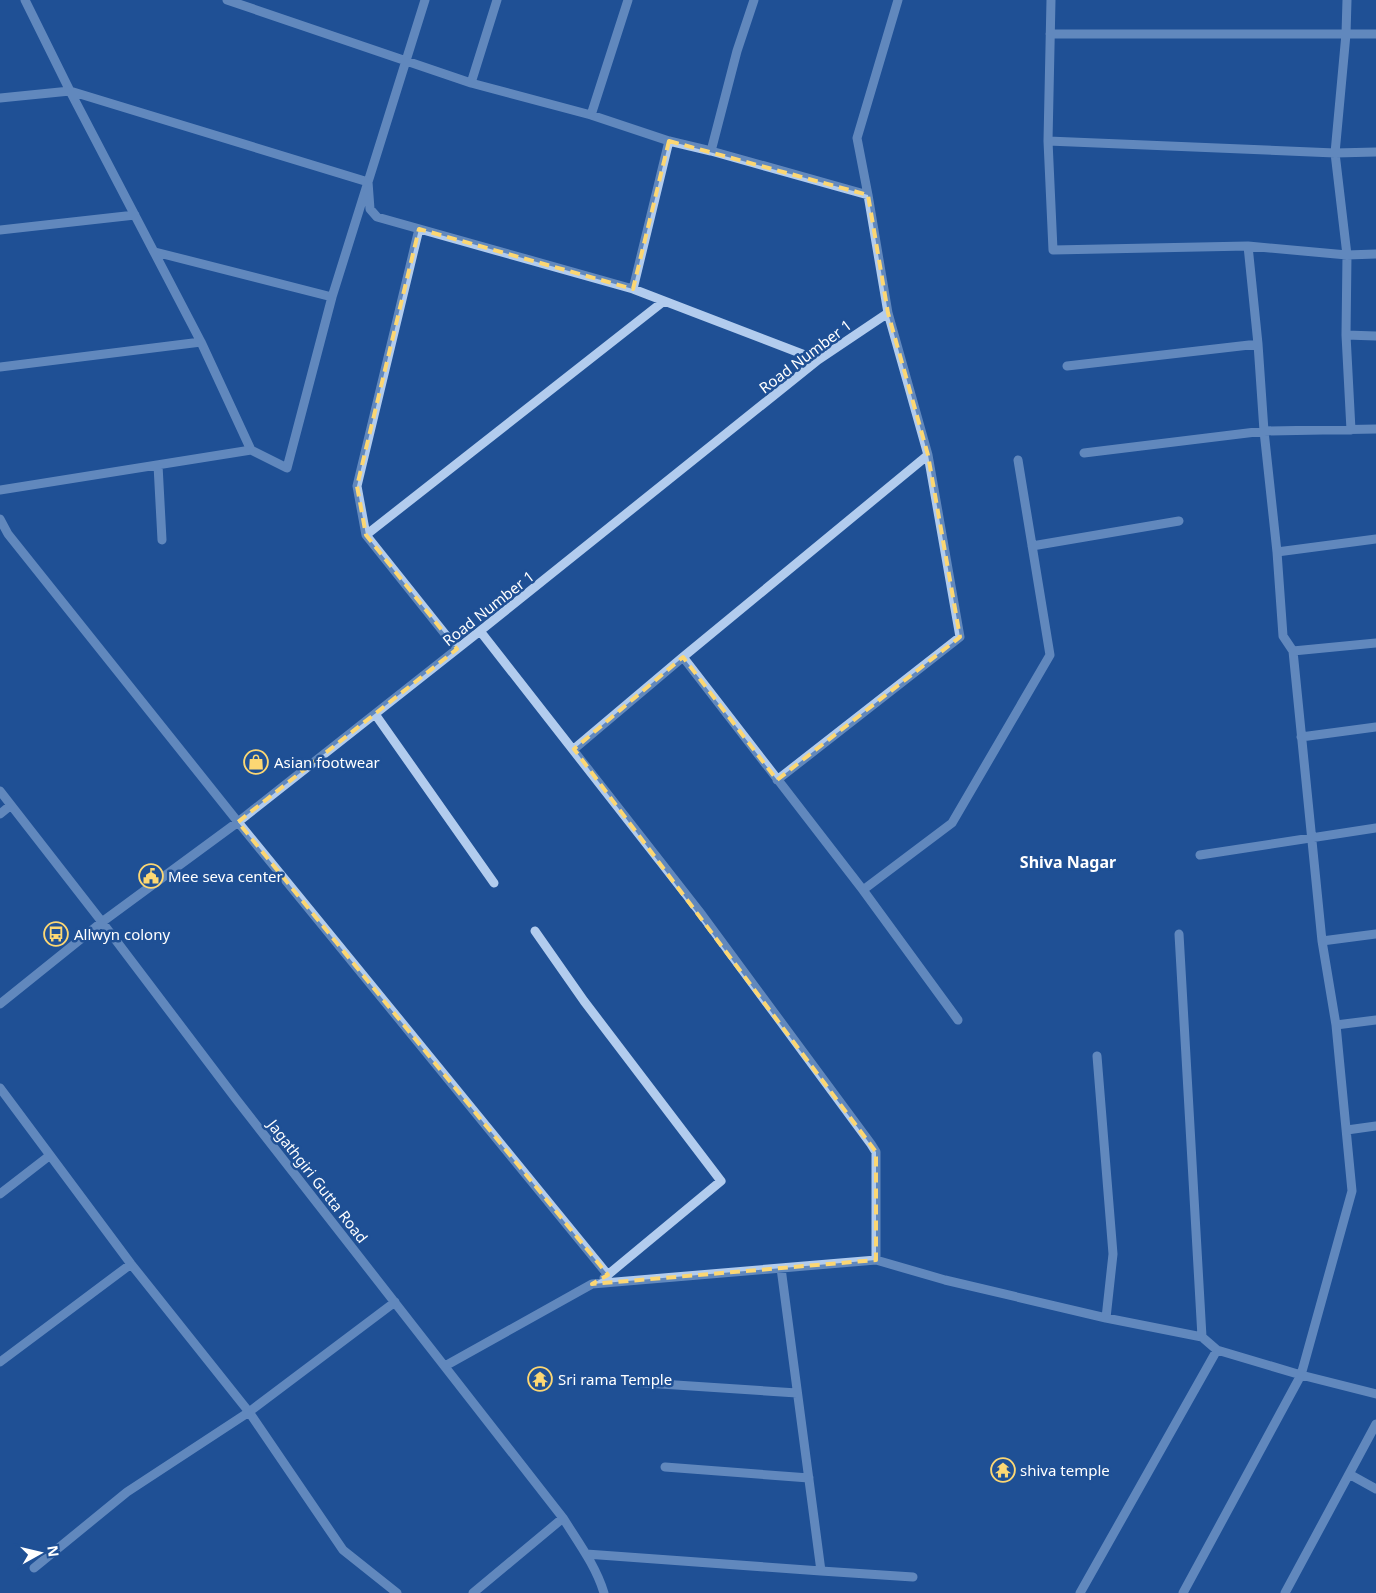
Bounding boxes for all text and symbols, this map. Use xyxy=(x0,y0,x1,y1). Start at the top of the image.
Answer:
street label: Road Number 1 xyxy=(755,315,855,397)
street label: Road Number 1 xyxy=(438,566,538,650)
shop icon: Asian footwear xyxy=(243,749,269,775)
place label: Asian footwear xyxy=(274,752,380,772)
district label: Shiva Nagar xyxy=(1020,851,1116,873)
public building icon: Mee seva center xyxy=(138,863,164,889)
place label: Mee seva center xyxy=(168,866,283,886)
bus stop icon: Allwyn colony xyxy=(43,921,69,947)
place label: Allwyn colony xyxy=(74,924,170,944)
street label: Jagathgiri Gutta Road xyxy=(262,1114,372,1247)
temple icon: Sri rama Temple xyxy=(527,1366,553,1392)
place label: Sri rama Temple xyxy=(558,1369,672,1389)
temple icon: shiva temple xyxy=(990,1457,1016,1483)
place label: shiva temple xyxy=(1020,1460,1110,1480)
north arrow xyxy=(15,1528,65,1578)
text: N xyxy=(43,1544,64,1558)

